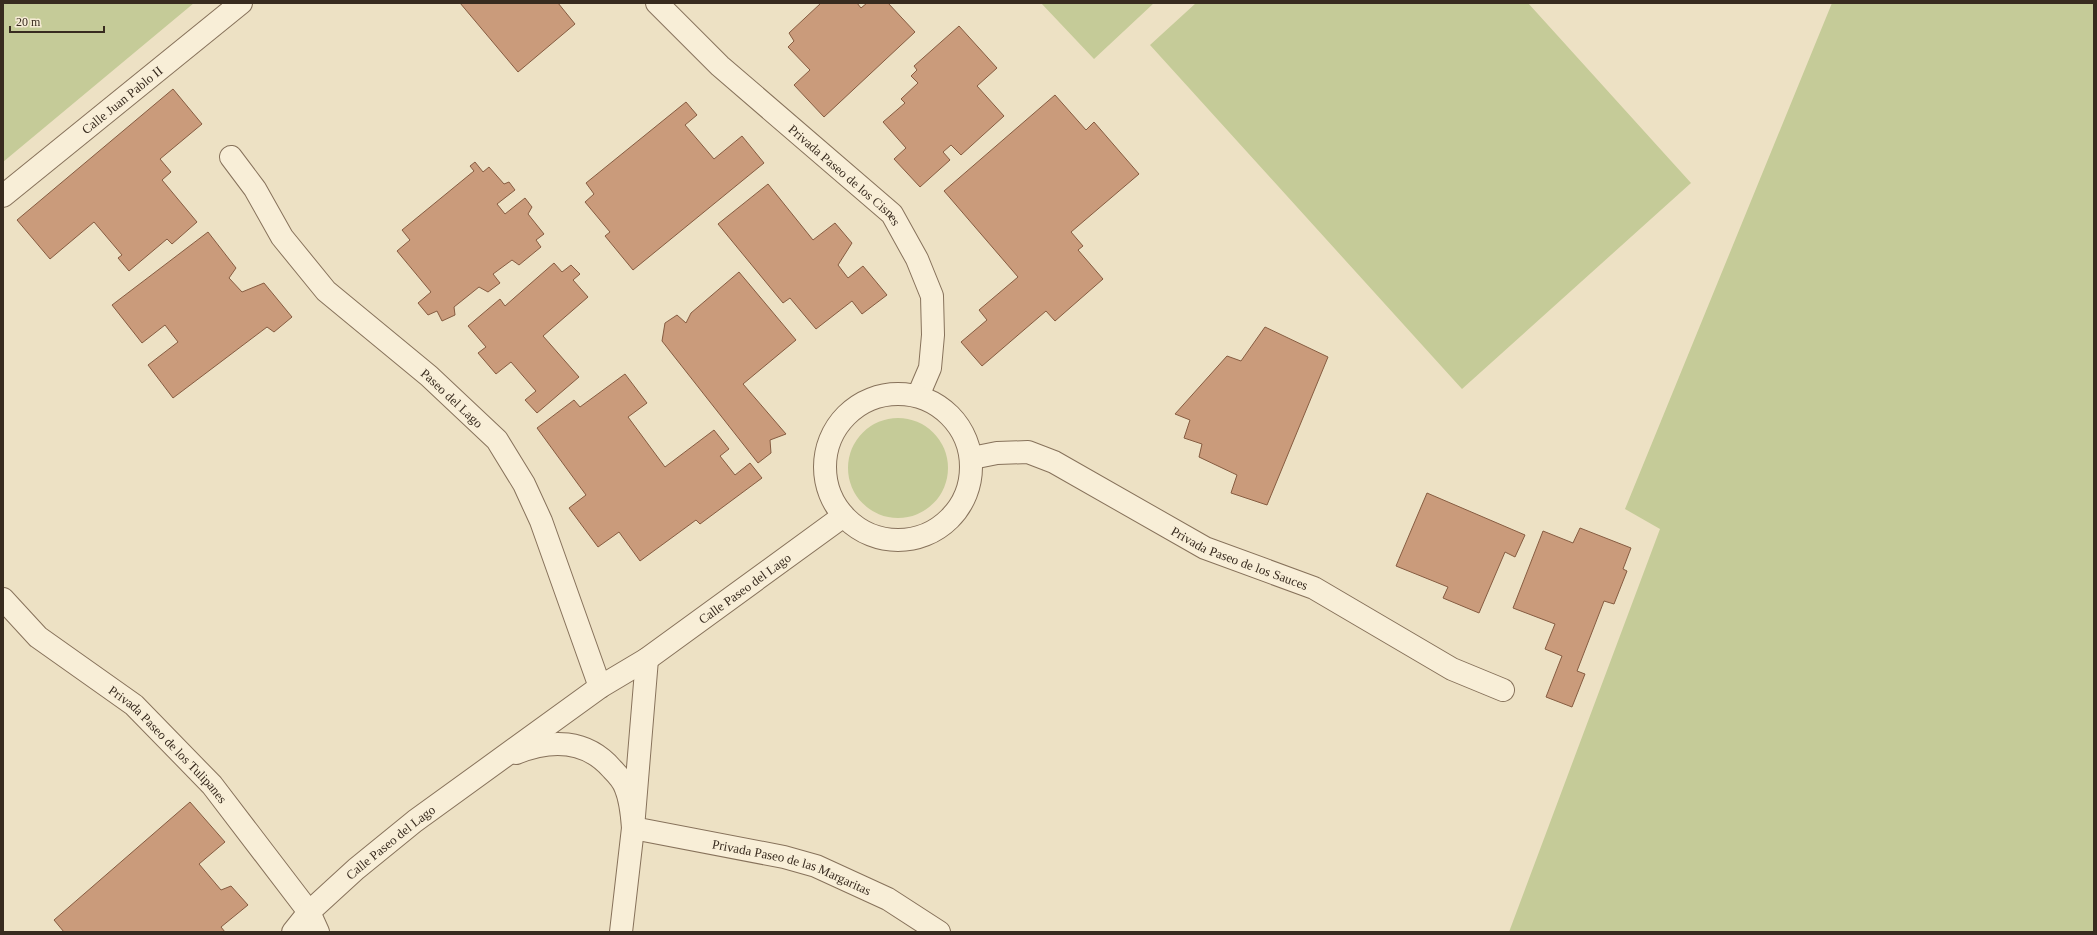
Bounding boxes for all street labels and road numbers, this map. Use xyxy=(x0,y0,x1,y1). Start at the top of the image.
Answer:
street label: Calle Juan Pablo II xyxy=(79,63,165,137)
street label: Privada Paseo de los Cisnes xyxy=(785,122,904,228)
street label: Paseo del Lago xyxy=(418,365,486,431)
street label: Privada Paseo de los Sauces xyxy=(1168,523,1310,593)
street label: Calle Paseo del Lago xyxy=(696,550,794,627)
street label: Privada Paseo de los Tulipanes xyxy=(106,683,230,806)
street label: Calle Paseo del Lago xyxy=(343,802,438,883)
street label: Privada Paseo de las Margaritas xyxy=(711,836,873,898)

